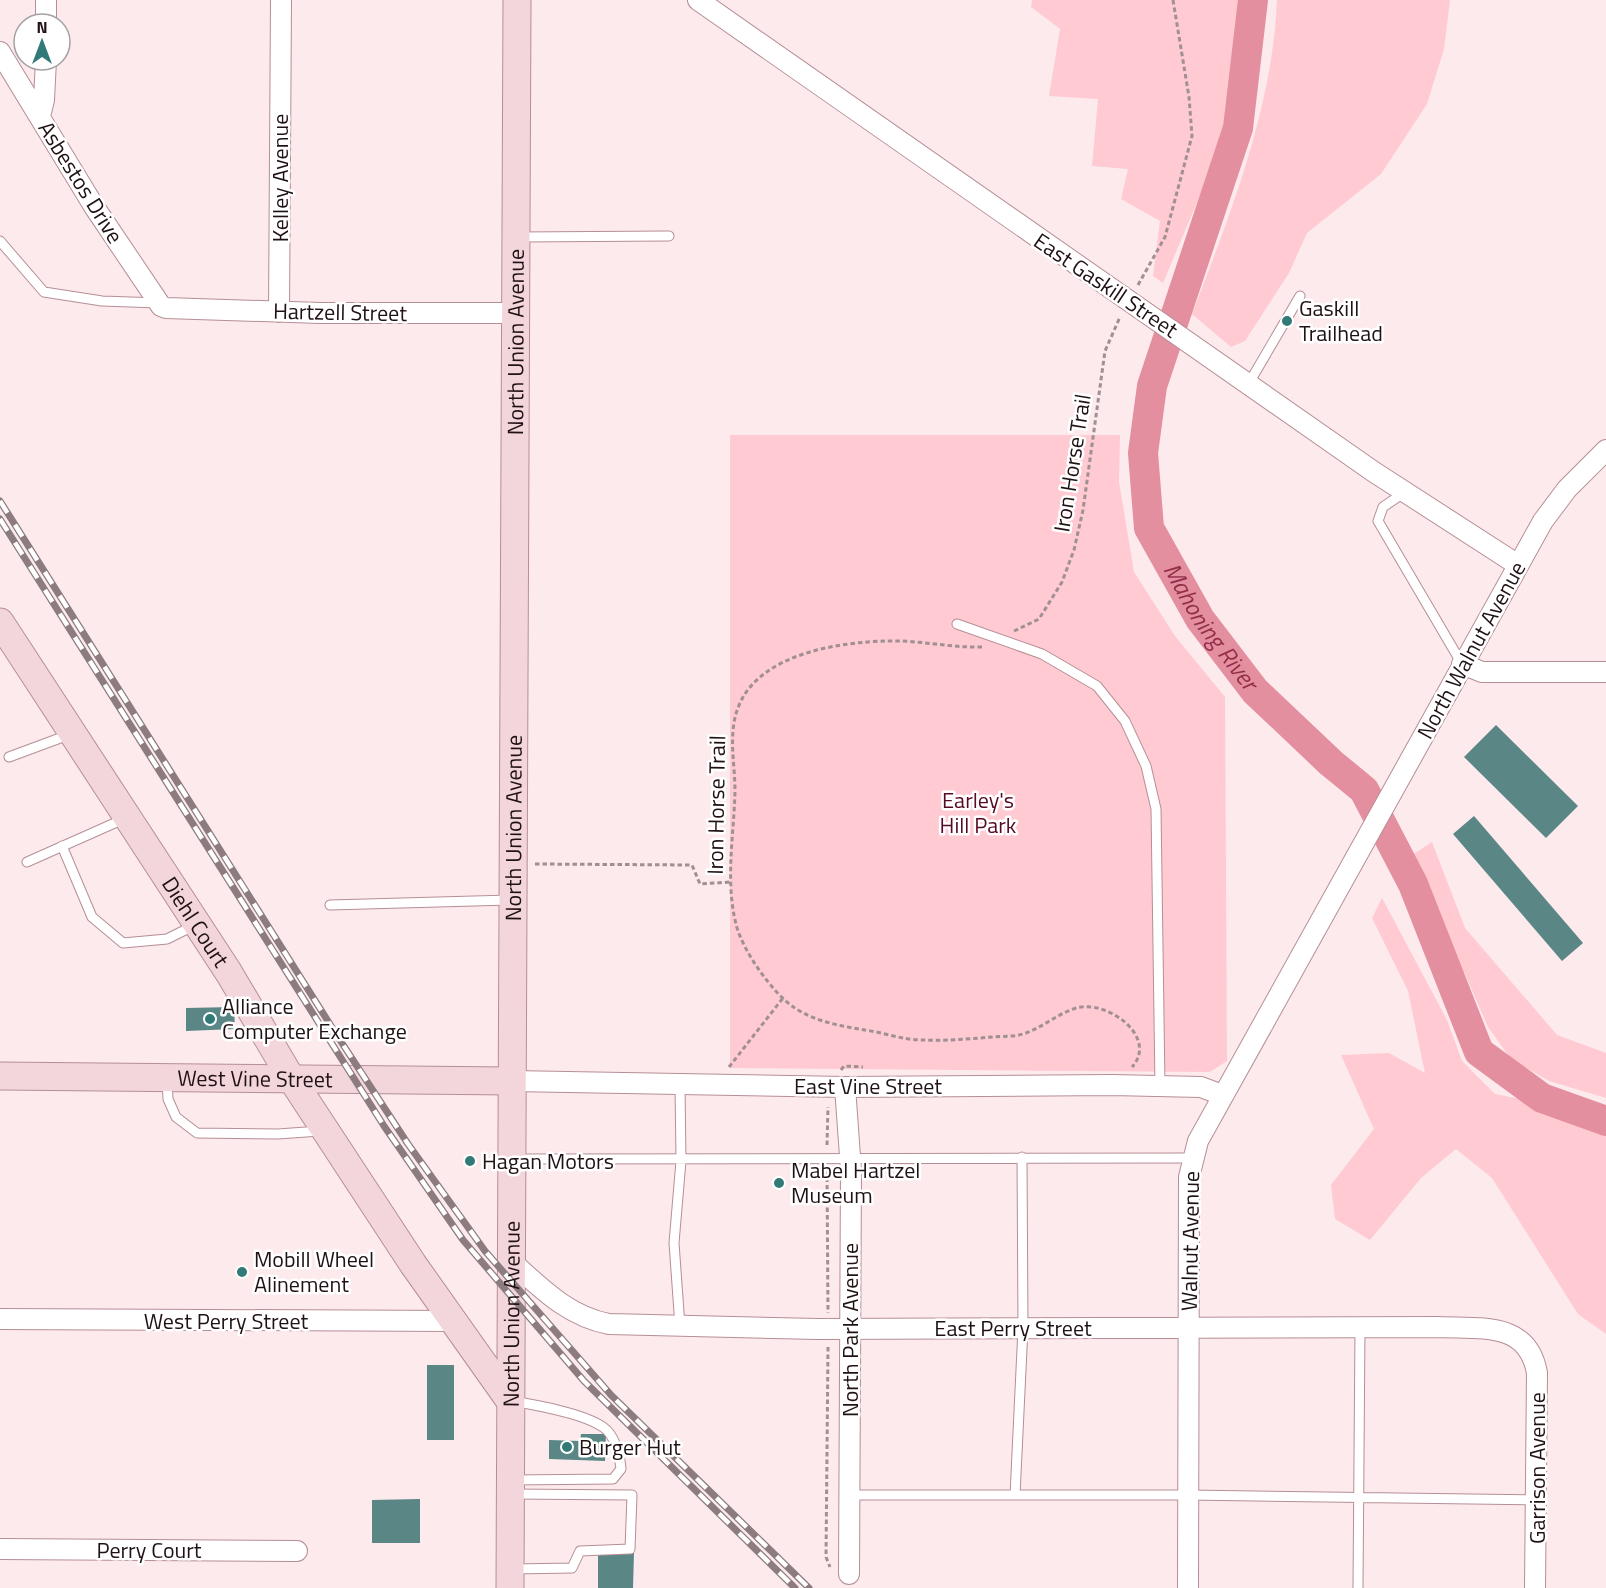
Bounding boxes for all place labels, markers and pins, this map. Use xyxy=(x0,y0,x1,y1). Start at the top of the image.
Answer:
place label: Gaskill Trailhead xyxy=(1299,291,1383,350)
marker: Gaskill Trailhead xyxy=(1280,314,1294,328)
place label: Alliance Computer Exchange xyxy=(222,989,407,1048)
marker: Alliance Computer Exchange xyxy=(203,1012,217,1026)
place label: Hagan Motors xyxy=(482,1144,614,1178)
place label: Mabel Hartzel Museum xyxy=(791,1153,920,1212)
marker: Hagan Motors xyxy=(463,1154,477,1168)
marker: Mabel Hartzel Museum xyxy=(772,1176,786,1190)
place label: Mobill Wheel Alinement xyxy=(254,1242,374,1301)
marker: Mobill Wheel Alinement xyxy=(235,1265,249,1279)
place label: Burger Hut xyxy=(579,1430,681,1464)
marker: Burger Hut xyxy=(560,1440,574,1454)

